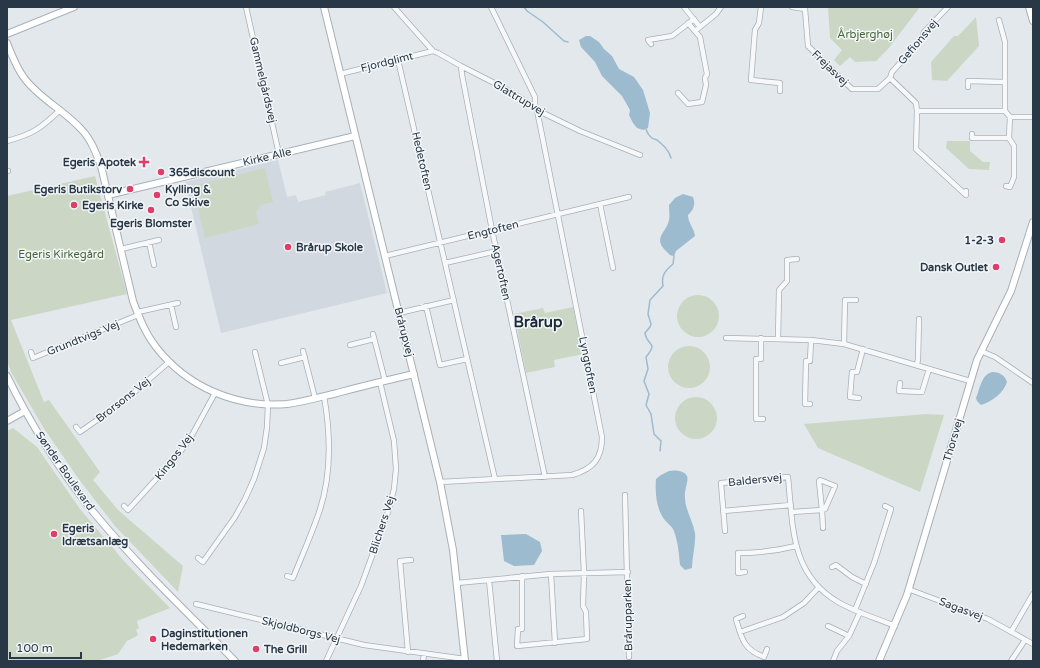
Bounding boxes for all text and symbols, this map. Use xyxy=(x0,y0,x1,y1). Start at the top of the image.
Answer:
street label: Gefionsvej xyxy=(895,17,941,67)
park label: Årbjerghøj xyxy=(837,27,893,41)
street label: Gammelgårdsvej xyxy=(247,36,279,124)
street label: Frejasvej xyxy=(809,47,851,89)
street label: Fjordglimt xyxy=(359,49,415,75)
street label: Glattrupvej xyxy=(491,77,547,119)
street label: Hedetoften xyxy=(409,131,435,191)
street label: Kirke Alle xyxy=(242,145,292,169)
place label: Egeris Apotek xyxy=(63,156,136,170)
marker: Egeris Apotek xyxy=(139,157,149,167)
place label: 365discount xyxy=(169,166,235,179)
marker: 365discount xyxy=(156,167,166,177)
place label: Egeris Butikstorv xyxy=(34,183,122,197)
place label: Kylling & Co Skive xyxy=(165,183,211,209)
marker: Egeris Butikstorv xyxy=(125,184,135,194)
marker: Kylling & Co Skive xyxy=(152,190,162,200)
place label: Egeris Kirke xyxy=(82,199,144,213)
marker: Egeris Kirke xyxy=(69,200,79,210)
marker: Egeris Blomster xyxy=(146,205,156,215)
place label: Egeris Blomster xyxy=(110,217,193,231)
street label: Engtoften xyxy=(466,217,520,243)
place label: 1-2-3 xyxy=(964,234,994,247)
marker: 1-2-3 xyxy=(997,235,1007,245)
place label: Brårup Skole xyxy=(296,241,364,255)
marker: Brårup Skole xyxy=(283,242,293,252)
street label: Agertoften xyxy=(489,243,513,301)
park label: Egeris Kirkegård xyxy=(18,248,104,261)
place label: Dansk Outlet xyxy=(920,261,989,274)
marker: Dansk Outlet xyxy=(991,262,1001,272)
street label: Brårupvej xyxy=(392,306,416,358)
district label: Brårup xyxy=(514,313,563,332)
street label: Grundtvigs Vej xyxy=(45,318,121,358)
street label: Lyngtoften xyxy=(576,335,600,395)
street label: Brorsons Vej xyxy=(93,375,153,425)
street label: Thorsvej xyxy=(941,417,965,463)
street label: Sønder Boulevard xyxy=(33,429,97,513)
street label: Kingos Vej xyxy=(152,431,196,483)
street label: Baldersvej xyxy=(727,471,783,489)
street label: Blichers Vej xyxy=(367,494,398,556)
place label: Egeris Idrætsanlæg xyxy=(62,522,128,549)
marker: Egeris Idrætsanlæg xyxy=(49,529,59,539)
street label: Brårupparken xyxy=(621,579,635,651)
street label: Sagasvej xyxy=(937,595,985,623)
street label: Skjoldborgs Vej xyxy=(260,614,342,646)
place label: Daginstitutionen Hedemarken xyxy=(161,627,248,653)
scale bar xyxy=(10,634,81,660)
marker: Daginstitutionen Hedemarken xyxy=(148,634,158,644)
text: 100 m xyxy=(16,641,53,655)
place label: The Grill xyxy=(263,643,307,656)
marker: The Grill xyxy=(251,644,261,654)

